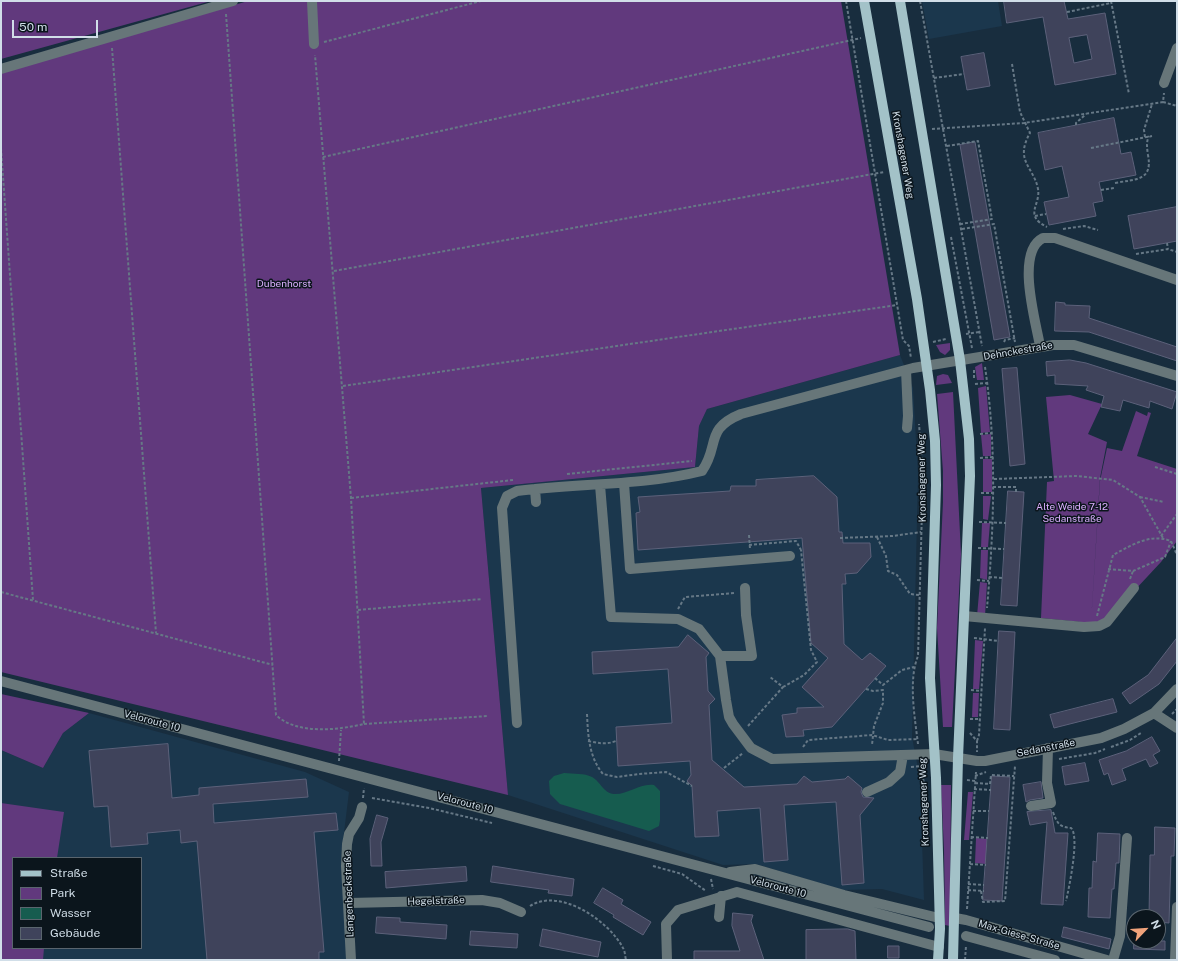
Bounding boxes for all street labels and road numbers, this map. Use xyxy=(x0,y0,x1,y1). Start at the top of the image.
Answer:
street label: Kronshagener Weg xyxy=(889,110,917,200)
street label: Dehnckestraße xyxy=(982,339,1054,363)
street label: Kronshagener Weg xyxy=(915,434,929,522)
street label: Veloroute 10 xyxy=(123,708,181,734)
street label: Sedanstraße xyxy=(1016,736,1076,760)
street label: Kronshagener Weg xyxy=(916,757,932,847)
street label: Veloroute 10 xyxy=(436,790,494,816)
street label: Langenbeckstraße xyxy=(341,851,357,937)
street label: Veloroute 10 xyxy=(749,874,807,900)
street label: Hegelstraße xyxy=(407,894,465,908)
street label: Max-Giese-Straße xyxy=(977,918,1061,952)

